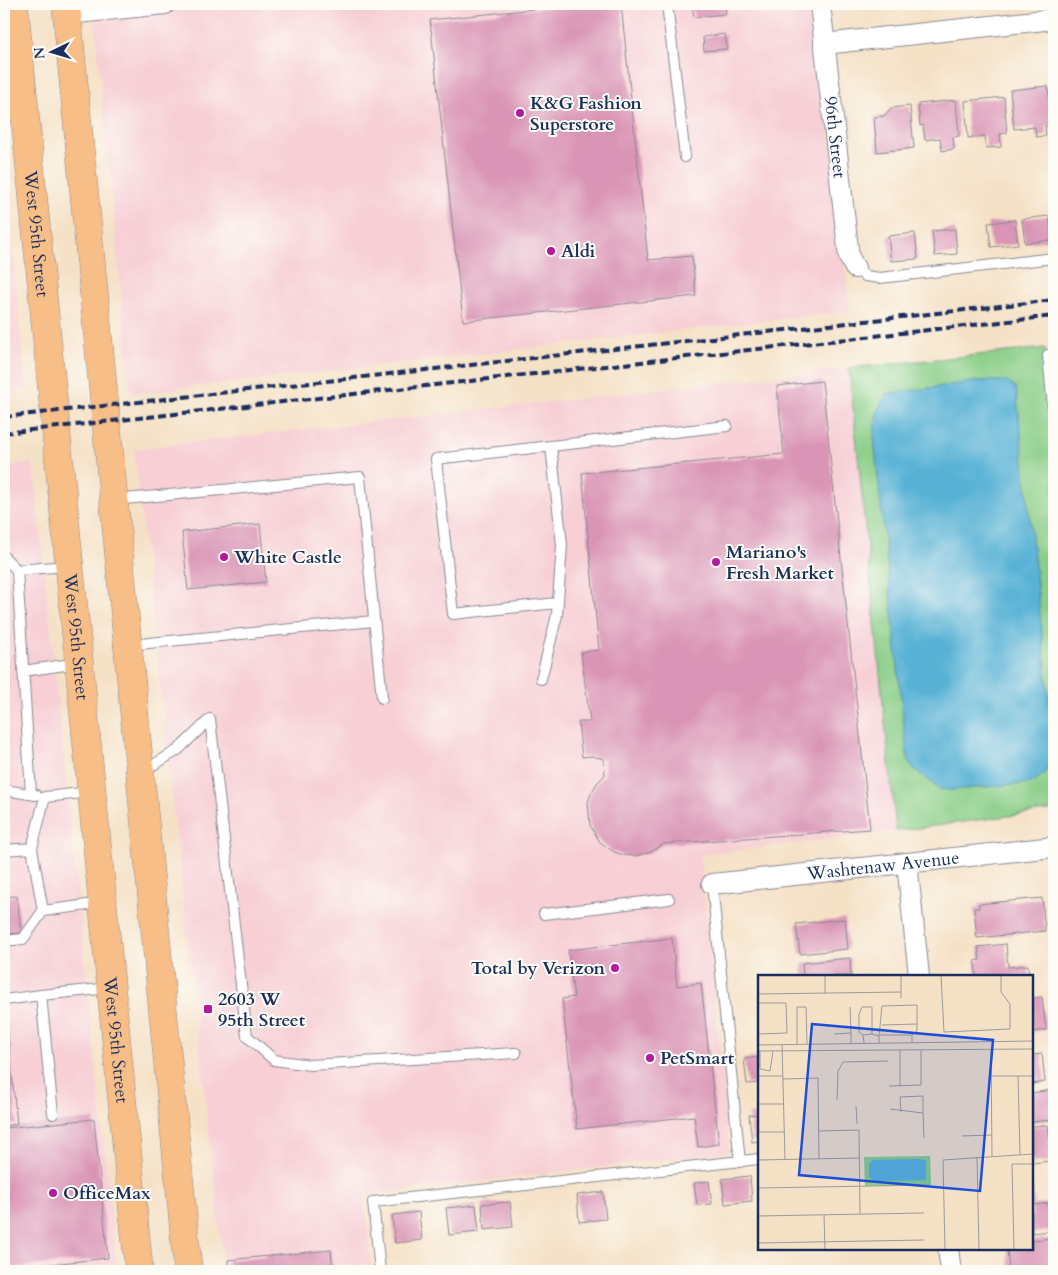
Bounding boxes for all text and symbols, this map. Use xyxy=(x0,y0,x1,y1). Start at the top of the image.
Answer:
north arrow xyxy=(28,28,78,78)
text: N xyxy=(30,46,50,60)
place label: K&G Fashion Superstore xyxy=(530,91,642,137)
street label: 96th Street xyxy=(818,95,852,180)
marker: K&G Fashion Superstore xyxy=(514,107,526,119)
street label: West 95th Street xyxy=(17,169,55,299)
place label: Aldi xyxy=(561,239,596,264)
marker: Aldi xyxy=(545,245,557,257)
place label: Mariano's Fresh Market xyxy=(726,540,835,586)
place label: White Castle xyxy=(233,545,342,570)
marker: White Castle xyxy=(218,551,230,563)
marker: Mariano's Fresh Market xyxy=(710,556,722,568)
street label: West 95th Street xyxy=(57,572,95,702)
street label: Washtenaw Avenue xyxy=(805,845,961,887)
place label: Total by Verizon xyxy=(471,956,605,981)
marker: Total by Verizon xyxy=(609,962,621,974)
street label: West 95th Street xyxy=(97,975,134,1105)
inset map xyxy=(758,975,1033,1250)
place label: 2603 W 95th Street xyxy=(218,987,306,1033)
marker: 2603 W 95th Street xyxy=(202,1003,214,1015)
place label: PetSmart xyxy=(660,1046,735,1071)
marker: PetSmart xyxy=(644,1052,656,1064)
place label: OfficeMax xyxy=(63,1181,151,1206)
marker: OfficeMax xyxy=(47,1187,59,1199)

